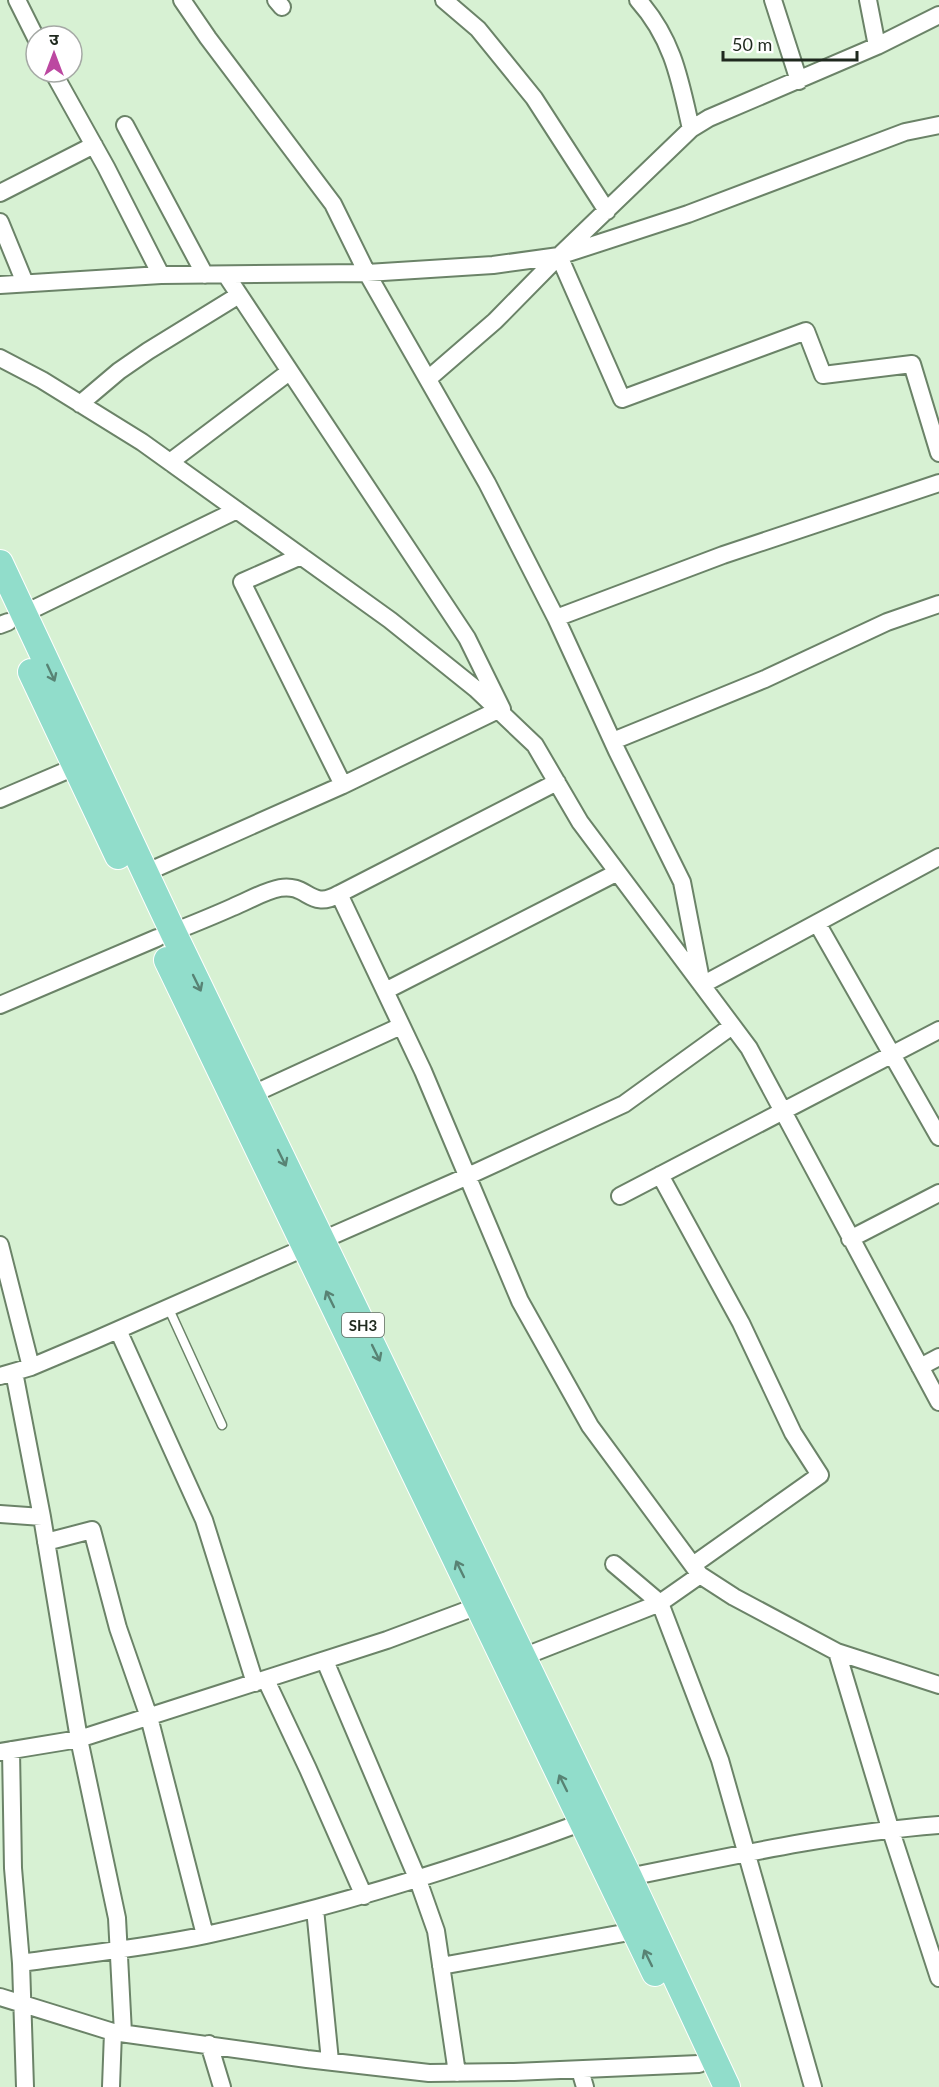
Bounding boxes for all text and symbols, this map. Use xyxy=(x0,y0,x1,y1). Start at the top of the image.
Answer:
north arrow xyxy=(24,24,84,84)
scale bar xyxy=(723,24,856,62)
text: उ xyxy=(49,29,59,48)
text: 50 m xyxy=(732,33,772,55)
one-way arrow xyxy=(46,664,58,682)
one-way arrow xyxy=(192,973,204,991)
one-way arrow xyxy=(277,1149,289,1167)
one-way arrow xyxy=(324,1291,335,1309)
road number: SH3 xyxy=(342,1313,384,1337)
one-way arrow xyxy=(371,1343,383,1361)
one-way arrow xyxy=(454,1561,466,1579)
one-way arrow xyxy=(557,1774,569,1792)
one-way arrow xyxy=(642,1950,653,1968)

